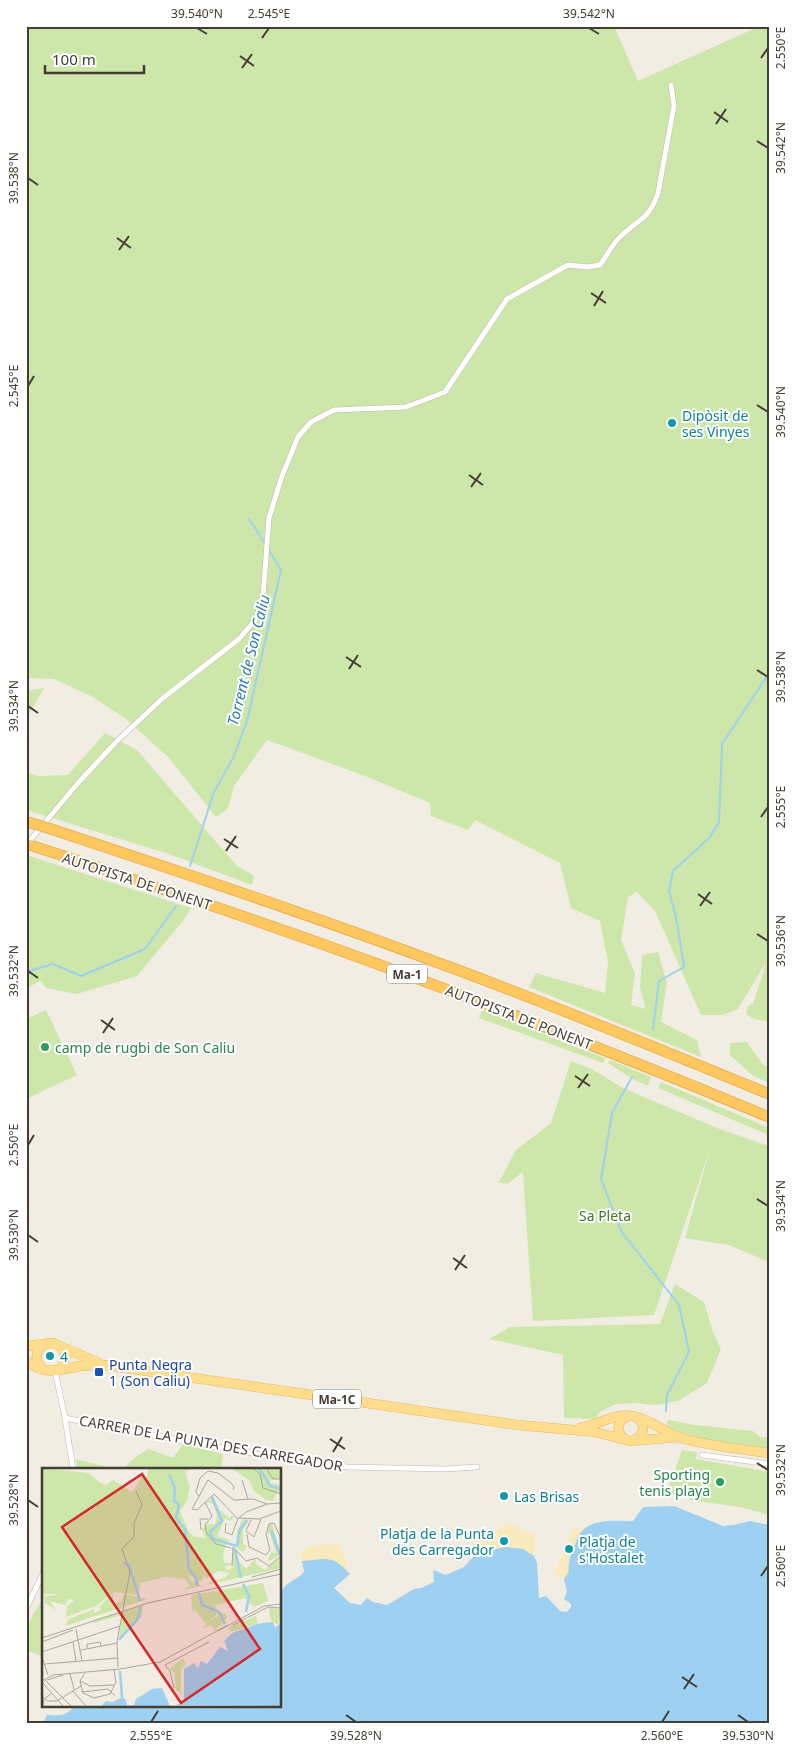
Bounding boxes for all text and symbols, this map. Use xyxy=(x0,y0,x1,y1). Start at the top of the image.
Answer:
text: 39.540°N xyxy=(171,5,223,22)
text: 2.545°E xyxy=(248,5,290,22)
text: 39.542°N xyxy=(563,5,615,22)
text: 2.550°E xyxy=(772,27,789,69)
scale bar xyxy=(45,42,144,74)
text: 100 m xyxy=(52,49,96,69)
text: 39.542°N xyxy=(772,122,789,174)
text: 39.538°N xyxy=(5,152,22,204)
text: 2.545°E xyxy=(5,365,22,407)
text: 39.540°N xyxy=(772,386,789,438)
place label: Dipòsit de ses Vinyes xyxy=(682,406,750,441)
marker: Dipòsit de ses Vinyes xyxy=(666,417,678,429)
water label: Torrent de Son Caliu xyxy=(222,592,274,727)
text: 39.538°N xyxy=(772,651,789,703)
text: 39.534°N xyxy=(5,680,22,732)
text: 2.555°E xyxy=(772,786,789,828)
street label: AUTOPISTA DE PONENT xyxy=(60,848,214,914)
text: 39.536°N xyxy=(772,915,789,967)
text: 39.532°N xyxy=(5,945,22,997)
road number: Ma-1 xyxy=(387,964,427,984)
street label: AUTOPISTA DE PONENT xyxy=(443,980,595,1054)
place label: camp de rugbi de Son Caliu xyxy=(55,1038,235,1057)
marker: camp de rugbi de Son Caliu xyxy=(39,1041,51,1053)
text: 2.550°E xyxy=(5,1124,22,1166)
text: 39.534°N xyxy=(772,1180,789,1232)
park label: Sa Pleta xyxy=(579,1206,631,1225)
text: 39.530°N xyxy=(5,1209,22,1261)
place label: 4 xyxy=(60,1347,68,1366)
marker: 4 xyxy=(44,1350,56,1362)
place label: Punta Negra 1 (Son Caliu) xyxy=(109,1355,192,1390)
marker: Punta Negra 1 (Son Caliu) xyxy=(93,1366,105,1378)
road number: Ma-1C xyxy=(313,1390,361,1408)
street label: CARRER DE LA PUNTA DES CARREGADOR xyxy=(78,1410,344,1476)
text: 39.532°N xyxy=(772,1444,789,1496)
place label: Sporting tenis playa xyxy=(639,1465,710,1500)
inset map xyxy=(42,1468,281,1706)
text: 39.528°N xyxy=(5,1474,22,1526)
marker: Sporting tenis playa xyxy=(714,1476,726,1488)
place label: Las Brisas xyxy=(514,1487,580,1506)
marker: Las Brisas xyxy=(498,1490,510,1502)
place label: Platja de la Punta des Carregador xyxy=(380,1524,494,1559)
place label: Platja de s'Hostalet xyxy=(579,1532,644,1567)
marker: Platja de la Punta des Carregador xyxy=(498,1535,510,1547)
marker: Platja de s'Hostalet xyxy=(563,1543,575,1555)
text: 2.560°E xyxy=(772,1545,789,1587)
text: 2.555°E xyxy=(130,1727,172,1744)
text: 39.528°N xyxy=(330,1727,382,1744)
text: 2.560°E xyxy=(641,1727,683,1744)
text: 39.530°N xyxy=(722,1727,774,1744)

